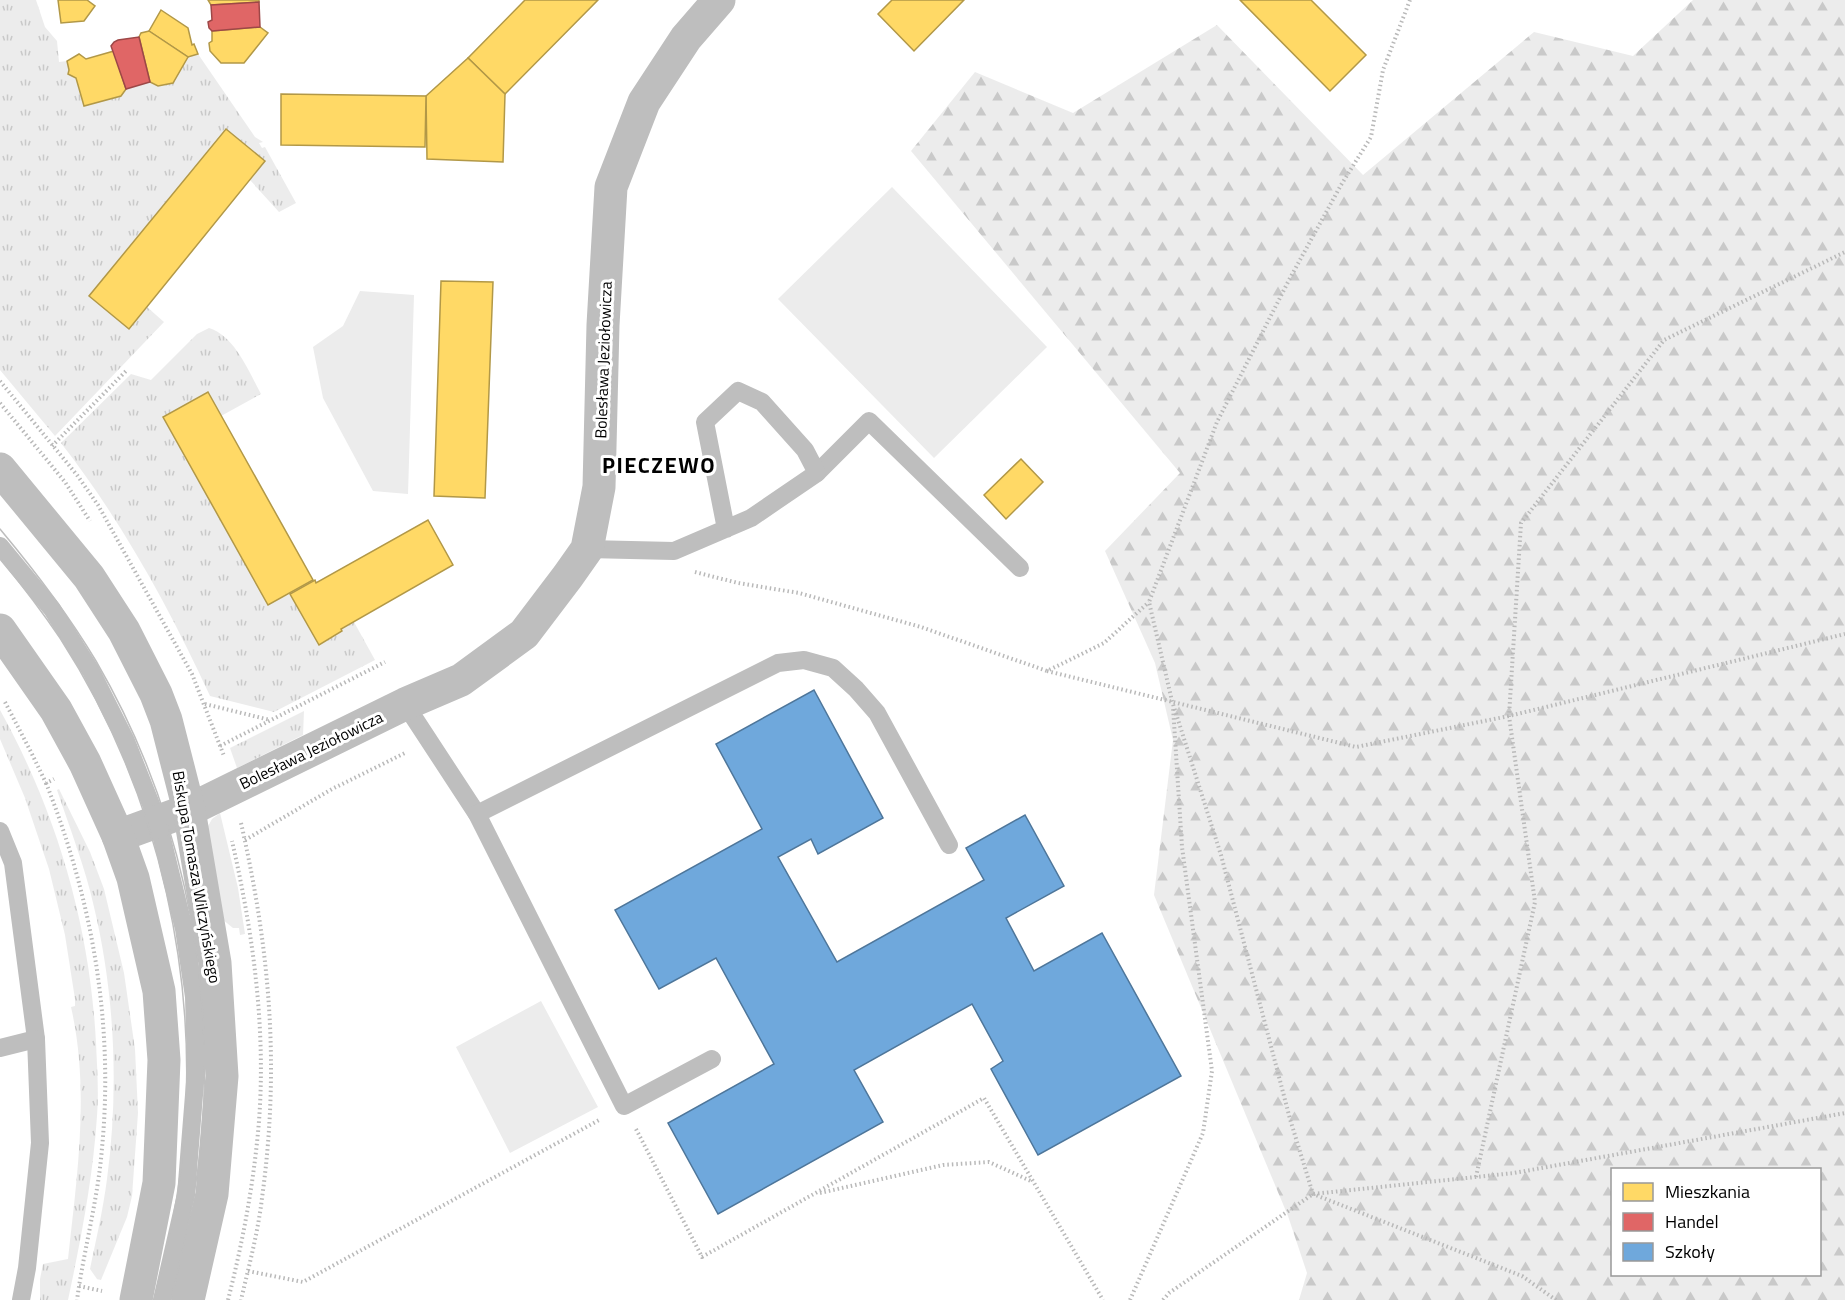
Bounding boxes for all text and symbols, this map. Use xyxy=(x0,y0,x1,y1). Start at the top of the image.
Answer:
street label: Bolesława Jeziołowicza xyxy=(588,281,618,439)
district label: PIECZEWO xyxy=(602,448,716,482)
street label: Bolesława Jeziołowicza xyxy=(235,705,387,795)
street label: Biskupa Tomasza Wilczyńskiego xyxy=(166,769,228,985)
legend xyxy=(1611,1168,1821,1276)
text: Mieszkania xyxy=(1665,1178,1750,1205)
text: Handel xyxy=(1665,1208,1719,1235)
text: Szkoły xyxy=(1665,1238,1715,1265)

